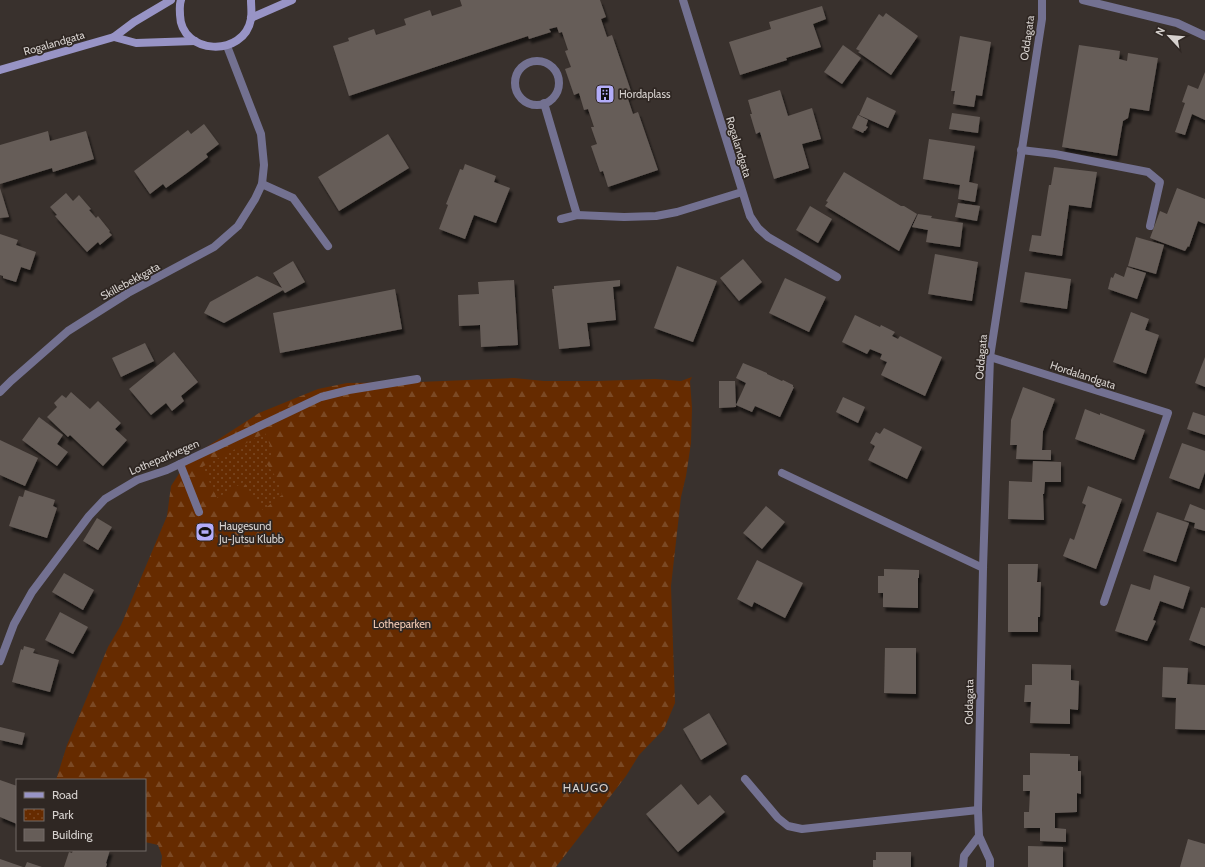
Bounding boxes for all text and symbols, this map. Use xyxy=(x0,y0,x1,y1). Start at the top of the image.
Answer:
street label: Oddagata xyxy=(1017,14,1037,62)
north arrow xyxy=(1149,16,1189,56)
text: N xyxy=(1152,25,1168,38)
street label: Rogalandgata xyxy=(22,27,87,58)
building icon: Hordaplass xyxy=(594,83,616,105)
place label: Hordaplass xyxy=(619,87,671,101)
street label: Rogalandgata xyxy=(723,115,755,180)
street label: Skillebekkgata xyxy=(98,259,163,303)
street label: Oddagata xyxy=(972,333,990,380)
street label: Hordalandgata xyxy=(1048,358,1118,392)
street label: Lotheparkvegen xyxy=(127,436,201,478)
place label: Haugesund Ju-Jutsu Klubb xyxy=(218,519,284,546)
sports icon: Haugesund Ju-Jutsu Klubb xyxy=(194,521,216,543)
park label: Lotheparken xyxy=(373,617,431,631)
street label: Oddagata xyxy=(962,678,976,725)
legend xyxy=(16,779,146,851)
district label: HAUGO xyxy=(563,780,609,795)
text: Road xyxy=(52,787,78,802)
text: Park xyxy=(52,807,74,822)
text: Building xyxy=(52,827,94,842)

